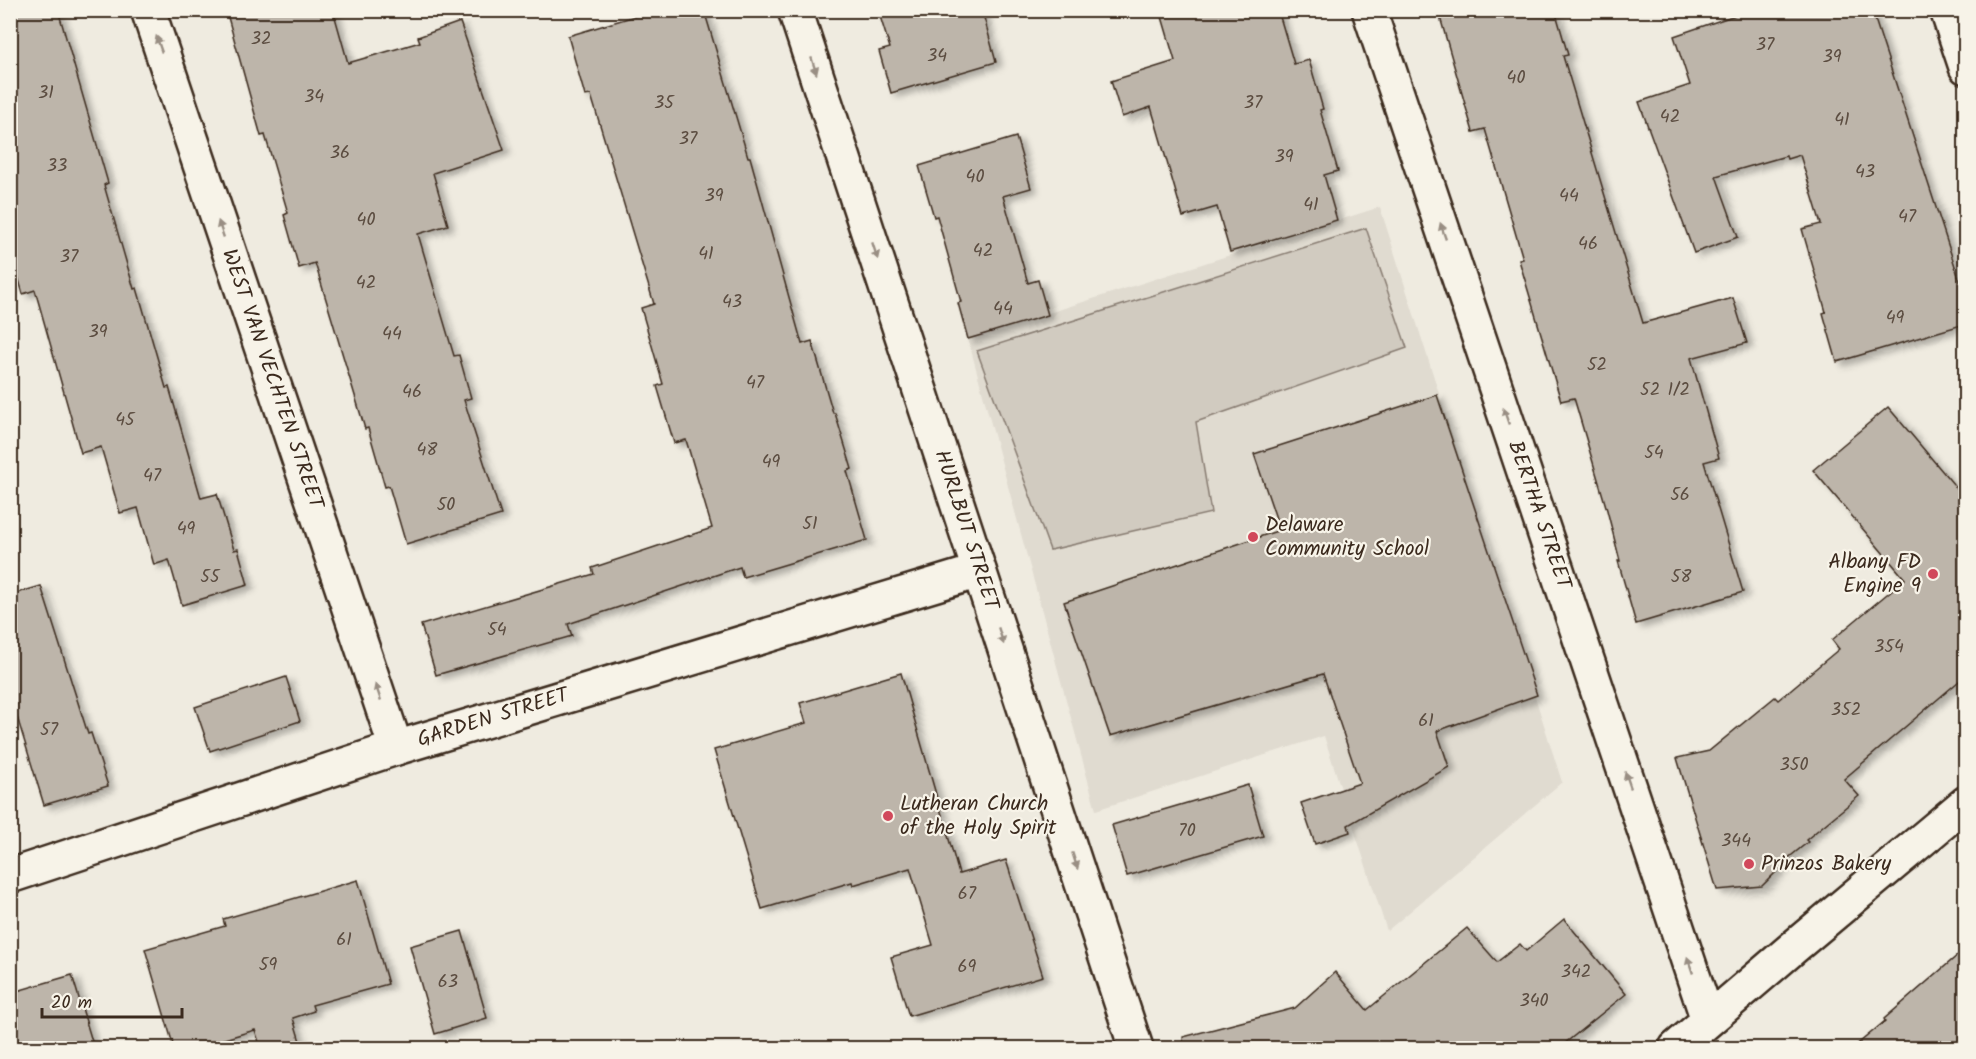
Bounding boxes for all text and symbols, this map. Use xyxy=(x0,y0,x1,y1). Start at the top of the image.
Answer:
house number: 32 xyxy=(251,25,271,54)
house number: 37 xyxy=(1756,31,1775,60)
one-way arrow xyxy=(154,35,163,53)
house number: 34 xyxy=(927,42,947,71)
house number: 39 xyxy=(1822,43,1842,72)
one-way arrow xyxy=(809,57,819,75)
house number: 40 xyxy=(1507,64,1525,93)
house number: 31 xyxy=(38,79,54,108)
house number: 34 xyxy=(304,83,324,112)
house number: 35 xyxy=(654,89,675,118)
house number: 37 xyxy=(1244,89,1263,118)
house number: 42 xyxy=(1660,103,1680,132)
house number: 41 xyxy=(1834,106,1850,135)
house number: 37 xyxy=(679,125,698,154)
house number: 36 xyxy=(330,139,350,168)
house number: 39 xyxy=(1274,143,1294,172)
house number: 33 xyxy=(47,152,67,181)
house number: 43 xyxy=(1855,158,1875,187)
house number: 40 xyxy=(966,163,984,192)
house number: 39 xyxy=(704,182,724,211)
house number: 44 xyxy=(1559,182,1579,211)
house number: 41 xyxy=(1303,191,1319,220)
house number: 47 xyxy=(1898,203,1917,232)
house number: 40 xyxy=(357,206,375,235)
one-way arrow xyxy=(216,220,226,238)
one-way arrow xyxy=(1438,222,1448,240)
house number: 46 xyxy=(1578,230,1598,259)
house number: 42 xyxy=(973,237,993,266)
house number: 41 xyxy=(698,240,714,269)
one-way arrow xyxy=(870,242,880,260)
house number: 37 xyxy=(60,243,79,272)
street label: WEST VAN VECHTEN STREET xyxy=(212,245,333,515)
house number: 42 xyxy=(356,269,376,298)
house number: 43 xyxy=(722,288,742,317)
house number: 44 xyxy=(993,295,1013,324)
house number: 49 xyxy=(1886,304,1905,333)
house number: 39 xyxy=(88,318,108,347)
house number: 44 xyxy=(382,320,402,349)
house number: 52 xyxy=(1587,351,1607,380)
house number: 47 xyxy=(746,369,765,398)
house number: 52 1/2 xyxy=(1640,376,1690,405)
house number: 46 xyxy=(402,378,422,407)
house number: 45 xyxy=(115,406,136,435)
one-way arrow xyxy=(1500,407,1510,425)
house number: 48 xyxy=(417,436,438,465)
street label: BERTHA STREET xyxy=(1498,436,1580,595)
house number: 54 xyxy=(1644,439,1664,468)
street label: HURLBUT STREET xyxy=(925,446,1008,616)
house number: 49 xyxy=(762,448,781,477)
house number: 47 xyxy=(143,462,162,491)
house number: 56 xyxy=(1670,481,1690,510)
house number: 50 xyxy=(437,491,455,520)
place label: Delaware Community School xyxy=(1265,509,1429,566)
house number: 51 xyxy=(802,510,818,539)
house number: 49 xyxy=(177,515,196,544)
marker: Delaware Community School xyxy=(1246,530,1260,544)
place label: Albany FD Engine 9 xyxy=(1828,546,1921,603)
house number: 55 xyxy=(200,563,221,592)
house number: 58 xyxy=(1671,563,1691,592)
marker: Albany FD Engine 9 xyxy=(1926,567,1940,581)
house number: 54 xyxy=(487,616,507,645)
one-way arrow xyxy=(996,627,1006,645)
house number: 354 xyxy=(1874,633,1904,662)
street label: GARDEN STREET xyxy=(413,679,574,757)
one-way arrow xyxy=(372,683,382,701)
house number: 352 xyxy=(1831,696,1861,725)
house number: 61 xyxy=(1418,707,1434,736)
house number: 57 xyxy=(40,716,59,745)
house number: 350 xyxy=(1780,751,1808,780)
one-way arrow xyxy=(1622,771,1632,789)
place label: Lutheran Church of the Holy Spirit xyxy=(900,788,1057,845)
marker: Lutheran Church of the Holy Spirit xyxy=(881,809,895,823)
house number: 70 xyxy=(1178,817,1196,846)
house number: 344 xyxy=(1721,827,1751,856)
place label: Prinzos Bakery xyxy=(1761,848,1891,881)
one-way arrow xyxy=(1070,852,1080,870)
marker: Prinzos Bakery xyxy=(1742,857,1756,871)
house number: 67 xyxy=(958,880,977,909)
house number: 61 xyxy=(336,926,352,955)
house number: 59 xyxy=(259,951,277,980)
house number: 69 xyxy=(958,953,977,982)
one-way arrow xyxy=(1684,956,1694,974)
house number: 342 xyxy=(1561,958,1591,987)
house number: 63 xyxy=(438,968,458,997)
scale bar xyxy=(42,981,182,1019)
house number: 340 xyxy=(1519,987,1549,1016)
text: 20 m xyxy=(51,989,92,1018)

